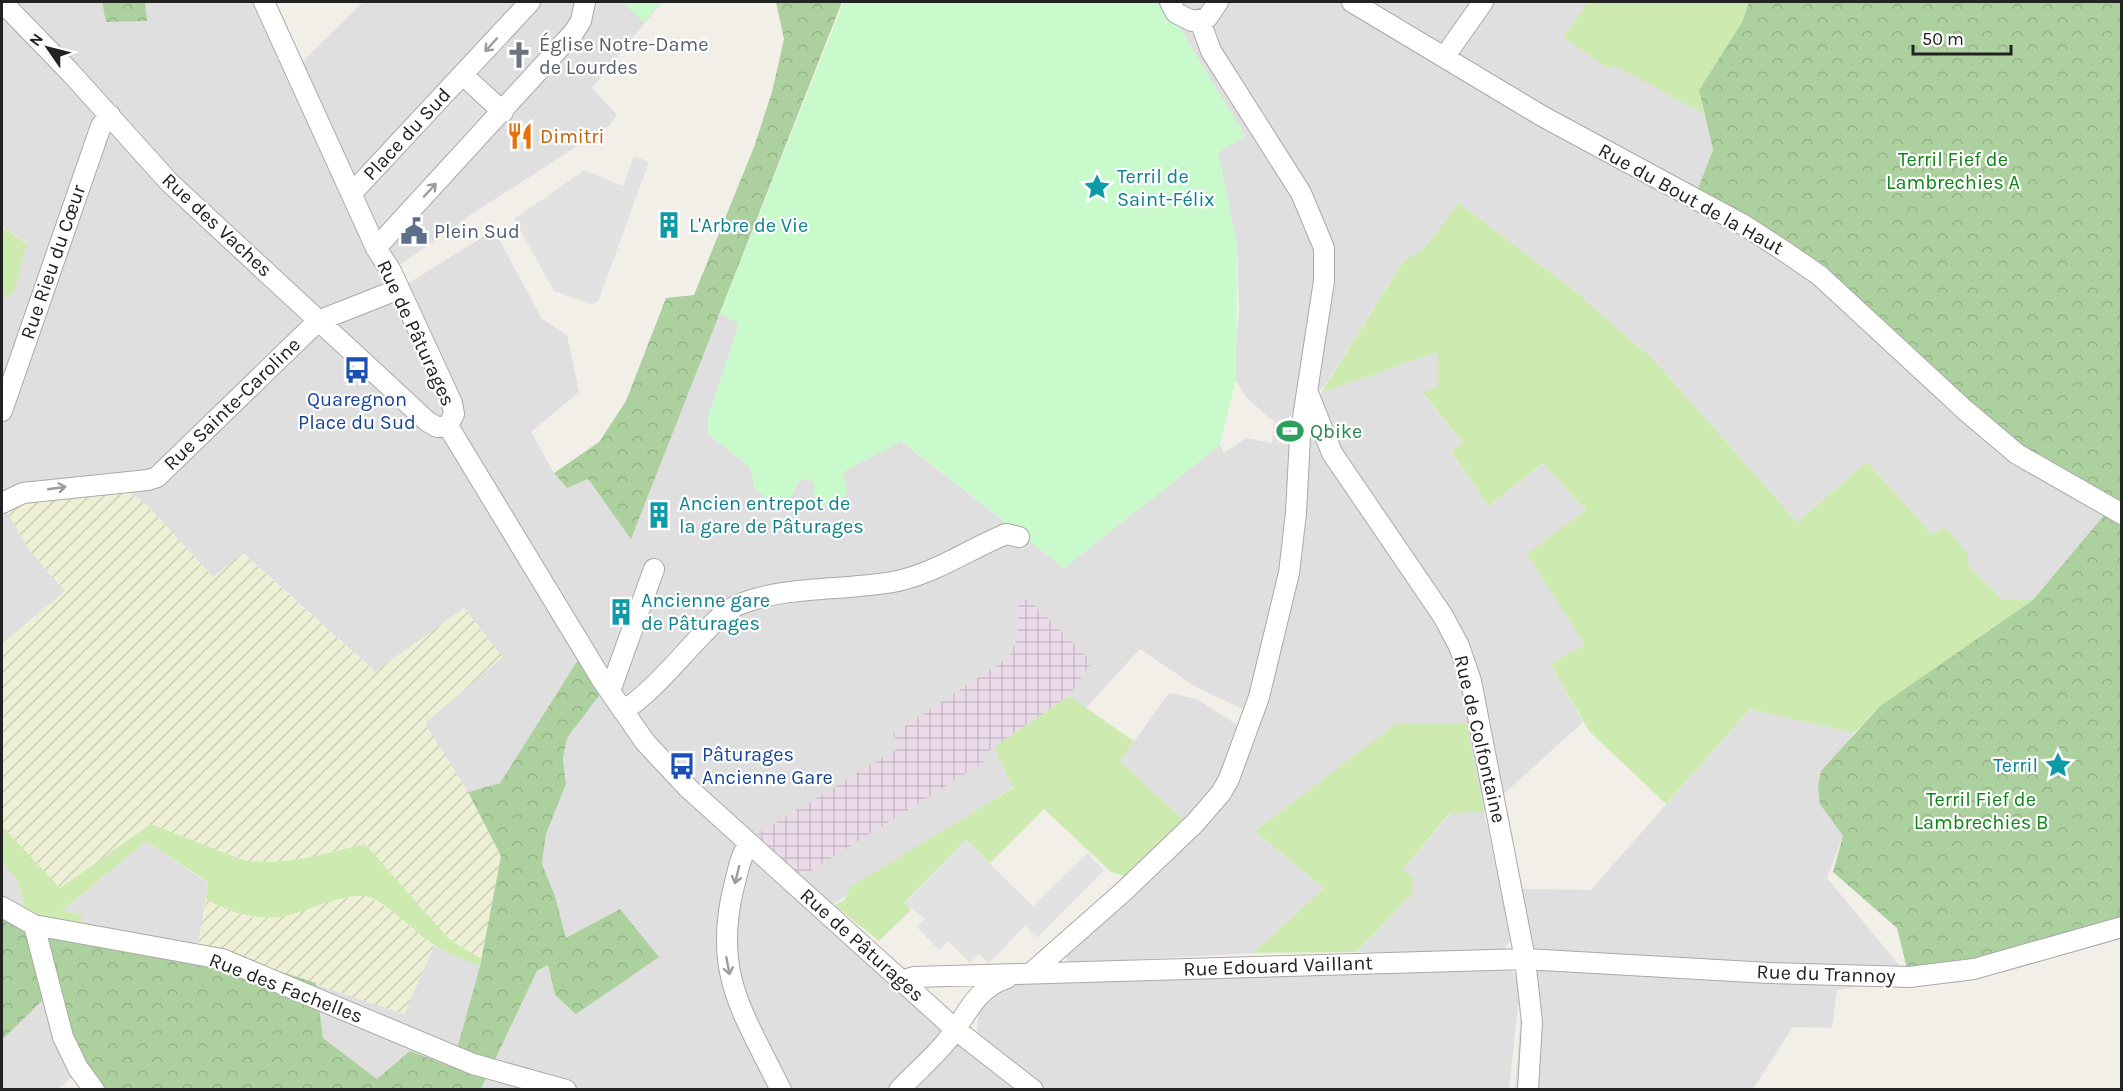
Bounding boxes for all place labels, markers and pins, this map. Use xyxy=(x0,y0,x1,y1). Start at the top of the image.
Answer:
place label: Église Notre-Dame de Lourdes xyxy=(539,32,708,79)
church icon: Église Notre-Dame de Lourdes xyxy=(504,40,534,70)
restaurant icon: Dimitri xyxy=(505,121,535,151)
place label: Dimitri xyxy=(540,125,605,148)
place label: Terril de Saint-Félix xyxy=(1117,165,1215,211)
place icon: Terril de Saint-Félix xyxy=(1082,172,1112,202)
building icon: L'Arbre de Vie xyxy=(654,210,684,240)
place label: L'Arbre de Vie xyxy=(689,214,808,237)
public building icon: Plein Sud xyxy=(399,216,429,246)
place label: Plein Sud xyxy=(434,220,520,243)
bus stop icon: Quaregnon Place du Sud xyxy=(342,355,372,385)
place label: Quaregnon Place du Sud xyxy=(298,388,416,434)
sports icon: Qbike xyxy=(1275,416,1305,446)
place label: Qbike xyxy=(1310,420,1362,443)
place label: Ancien entrepot de la gare de Pâturages xyxy=(679,492,864,538)
building icon: Ancien entrepot de la gare de Pâturages xyxy=(644,500,674,530)
place label: Ancienne gare de Pâturages xyxy=(641,589,770,635)
building icon: Ancienne gare de Pâturages xyxy=(606,597,636,627)
place label: Pâturages Ancienne Gare xyxy=(702,743,833,789)
place icon: Terril xyxy=(2043,750,2073,780)
bus stop icon: Pâturages Ancienne Gare xyxy=(667,751,697,781)
place label: Terril xyxy=(1993,754,2038,777)

